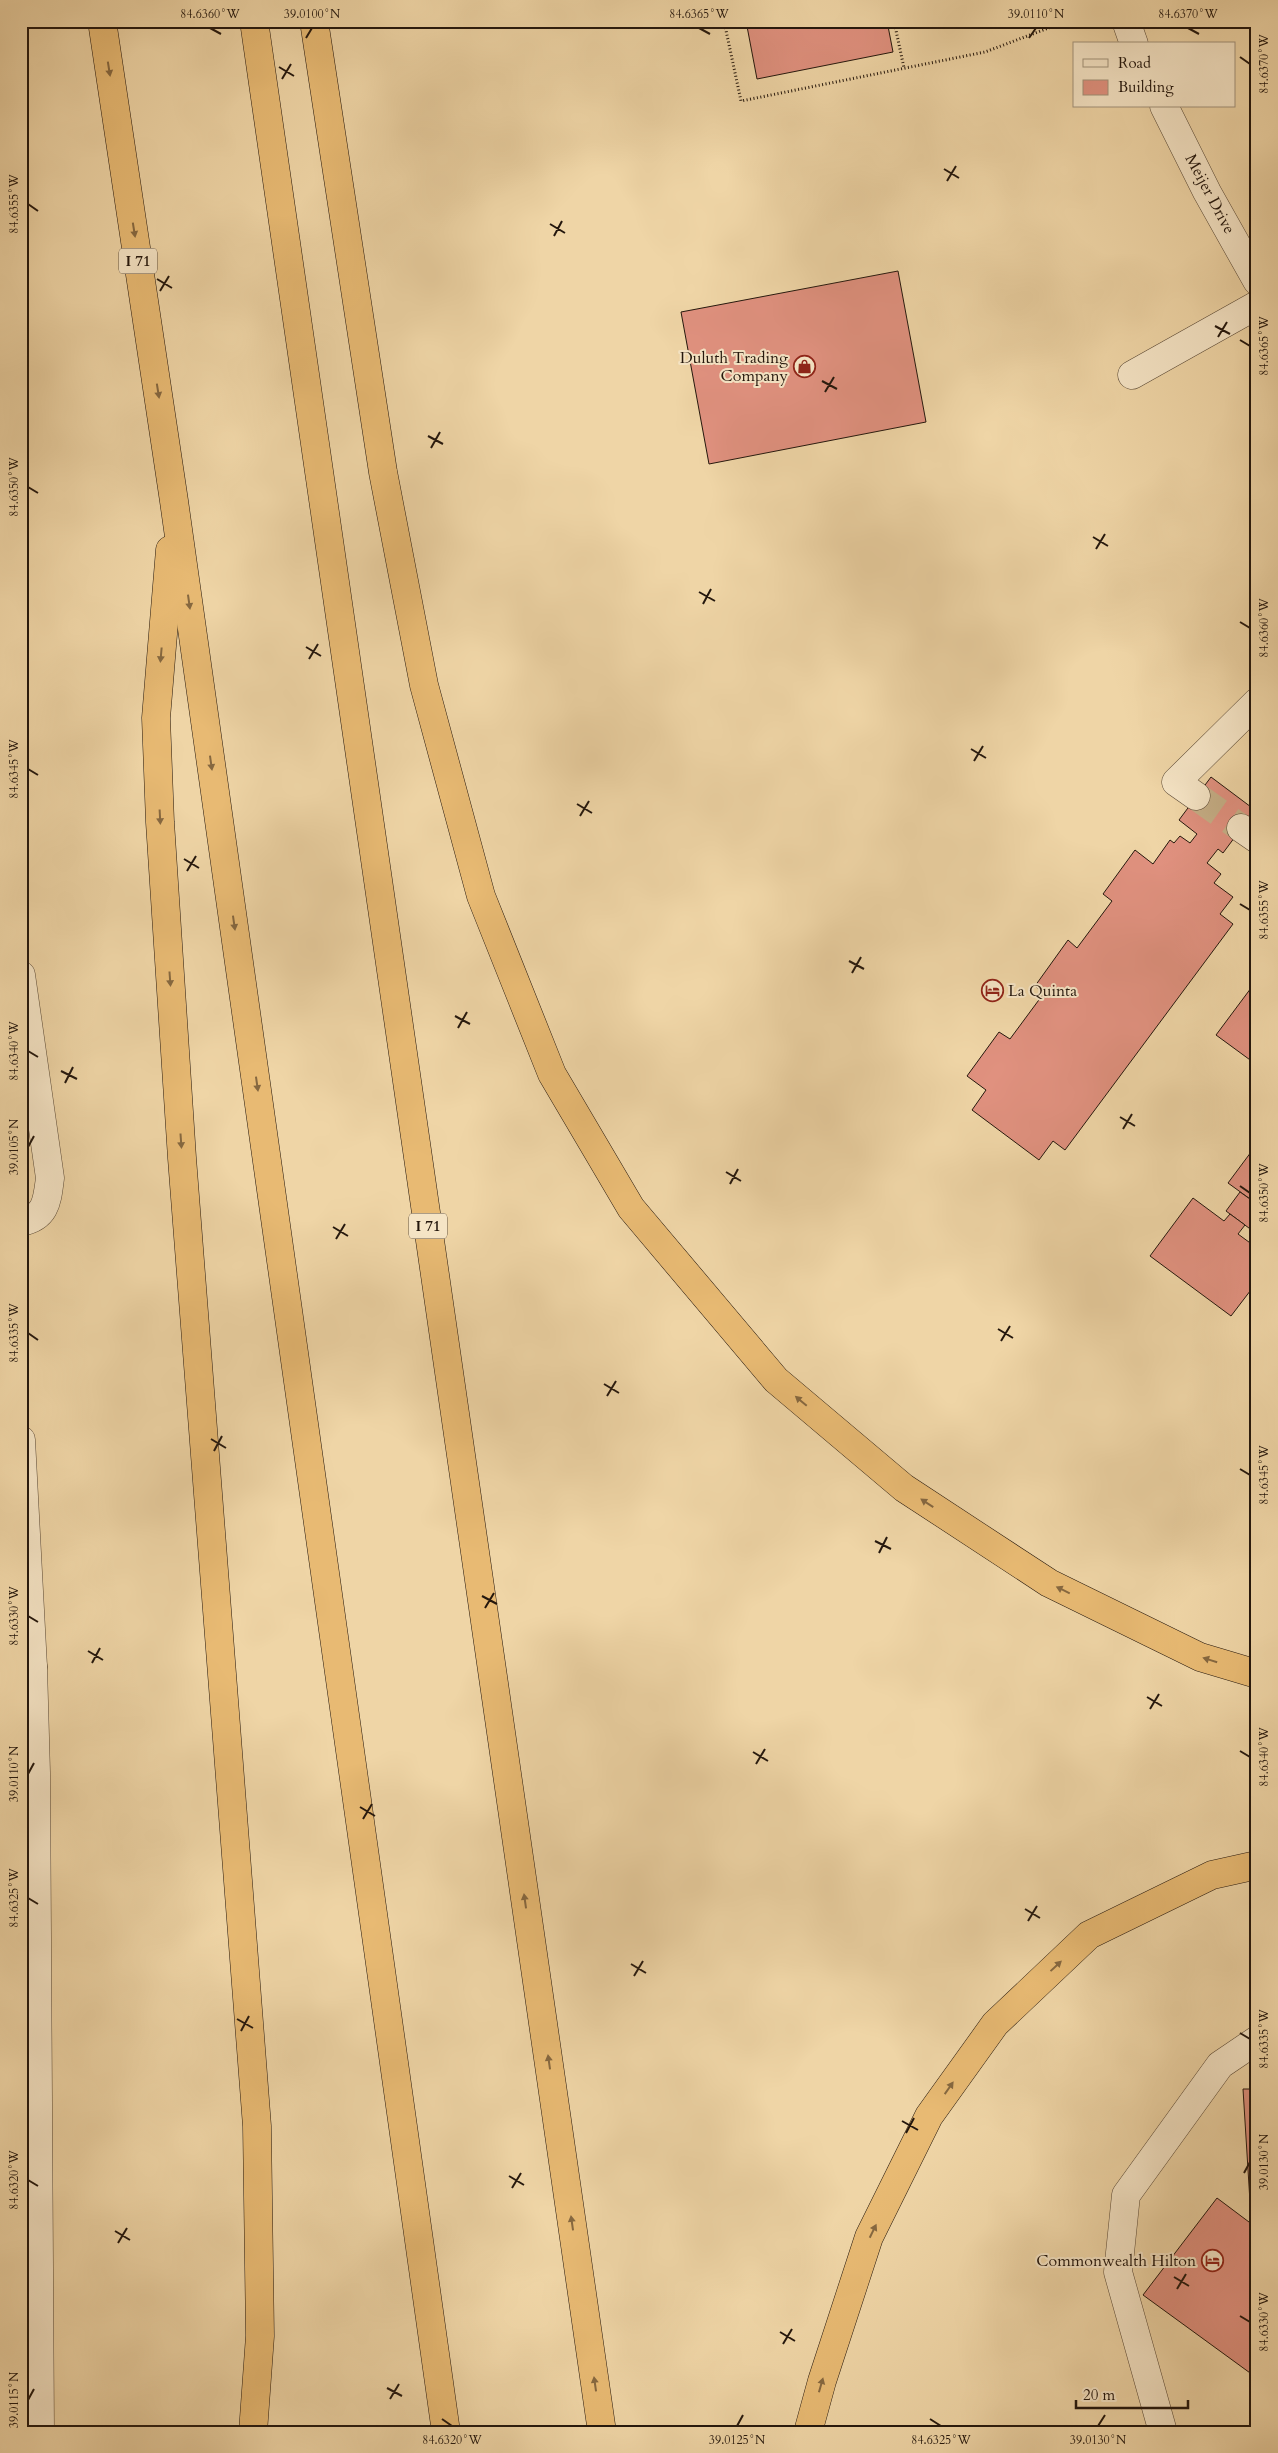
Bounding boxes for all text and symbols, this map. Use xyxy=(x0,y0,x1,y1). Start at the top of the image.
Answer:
text: 84.6360°W xyxy=(180,6,240,22)
text: 39.0100°N xyxy=(284,6,341,22)
text: 84.6365°W xyxy=(669,6,729,22)
text: 39.0110°N xyxy=(1008,6,1065,22)
text: 84.6370°W xyxy=(1158,6,1218,22)
text: 84.6370°W xyxy=(1256,34,1272,94)
legend xyxy=(1073,42,1236,108)
text: Road xyxy=(1118,53,1151,73)
one-way arrow xyxy=(106,62,114,78)
text: Building xyxy=(1118,77,1174,97)
street label: Meijer Drive xyxy=(1180,150,1240,238)
text: 84.6355°W xyxy=(6,174,22,234)
one-way arrow xyxy=(130,222,138,238)
road number: I 71 xyxy=(119,248,157,274)
text: 84.6365°W xyxy=(1256,316,1272,376)
place label: Duluth Trading Company xyxy=(680,347,789,387)
shop icon: Duluth Trading Company xyxy=(792,355,816,379)
one-way arrow xyxy=(154,383,162,399)
text: 84.6350°W xyxy=(6,457,22,517)
one-way arrow xyxy=(185,594,193,610)
text: 84.6360°W xyxy=(1256,598,1272,658)
one-way arrow xyxy=(157,647,165,663)
text: 84.6345°W xyxy=(6,739,22,799)
one-way arrow xyxy=(208,755,216,771)
one-way arrow xyxy=(156,809,164,825)
text: 84.6355°W xyxy=(1256,880,1272,940)
one-way arrow xyxy=(230,916,238,932)
one-way arrow xyxy=(167,971,175,987)
hotel icon: La Quinta xyxy=(980,979,1004,1003)
place label: La Quinta xyxy=(1008,980,1077,1002)
text: 84.6340°W xyxy=(6,1021,22,1081)
one-way arrow xyxy=(253,1077,261,1093)
text: 39.0105°N xyxy=(6,1118,22,1175)
one-way arrow xyxy=(177,1133,185,1149)
text: 84.6350°W xyxy=(1256,1163,1272,1223)
road number: I 71 xyxy=(409,1214,447,1238)
text: 84.6335°W xyxy=(6,1303,22,1363)
one-way arrow xyxy=(794,1395,807,1406)
text: 84.6345°W xyxy=(1256,1445,1272,1505)
one-way arrow xyxy=(920,1498,934,1508)
text: 84.6330°W xyxy=(6,1586,22,1646)
one-way arrow xyxy=(1056,1586,1071,1595)
one-way arrow xyxy=(1202,1656,1217,1664)
text: 84.6340°W xyxy=(1256,1727,1272,1787)
text: 39.0110°N xyxy=(6,1745,22,1802)
text: 84.6325°W xyxy=(6,1868,22,1928)
one-way arrow xyxy=(521,1893,529,1909)
one-way arrow xyxy=(1049,1960,1061,1972)
text: 84.6335°W xyxy=(1256,2009,1272,2069)
one-way arrow xyxy=(544,2054,552,2070)
one-way arrow xyxy=(944,2081,954,2095)
text: 39.0130°N xyxy=(1256,2133,1272,2190)
text: 84.6320°W xyxy=(6,2150,22,2210)
one-way arrow xyxy=(568,2214,576,2230)
one-way arrow xyxy=(869,2224,877,2238)
hotel icon: Commonwealth Hilton xyxy=(1200,2249,1224,2273)
place label: Commonwealth Hilton xyxy=(1036,2250,1196,2272)
text: 84.6330°W xyxy=(1256,2292,1272,2352)
text: 39.0115°N xyxy=(6,2371,22,2428)
one-way arrow xyxy=(591,2375,599,2391)
one-way arrow xyxy=(817,2377,825,2392)
scale bar xyxy=(1076,2378,1188,2410)
text: 20 m xyxy=(1083,2385,1115,2405)
text: 84.6320°W xyxy=(422,2432,482,2448)
text: 39.0125°N xyxy=(709,2432,766,2448)
text: 84.6325°W xyxy=(911,2432,971,2448)
text: 39.0130°N xyxy=(1070,2432,1127,2448)

